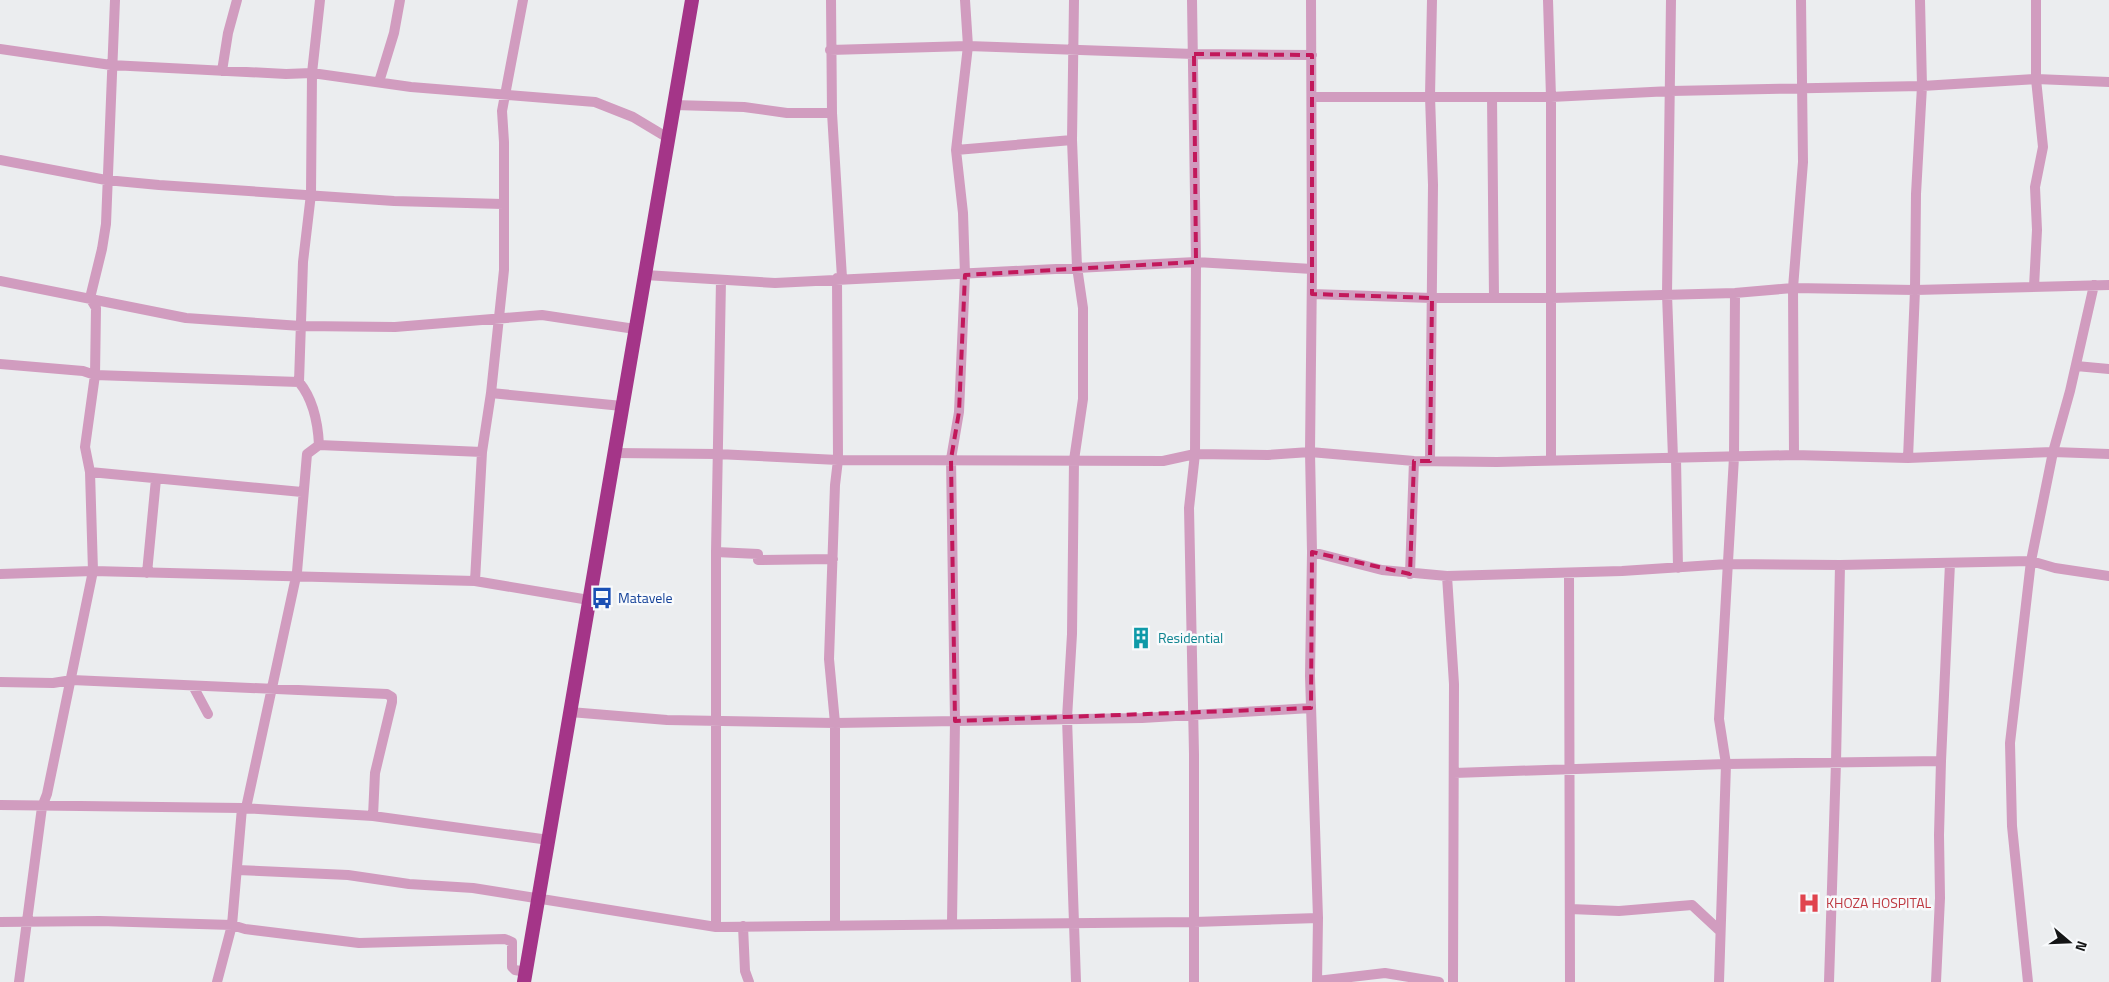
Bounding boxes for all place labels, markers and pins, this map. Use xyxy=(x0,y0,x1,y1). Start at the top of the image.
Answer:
bus stop icon: Matavele xyxy=(589,585,615,611)
place label: Matavele xyxy=(618,587,673,608)
building icon: Residential xyxy=(1128,625,1154,651)
place label: Residential xyxy=(1158,627,1223,648)
hospital icon: KHOZA HOSPITAL xyxy=(1796,890,1822,916)
place label: KHOZA HOSPITAL xyxy=(1826,892,1932,913)

